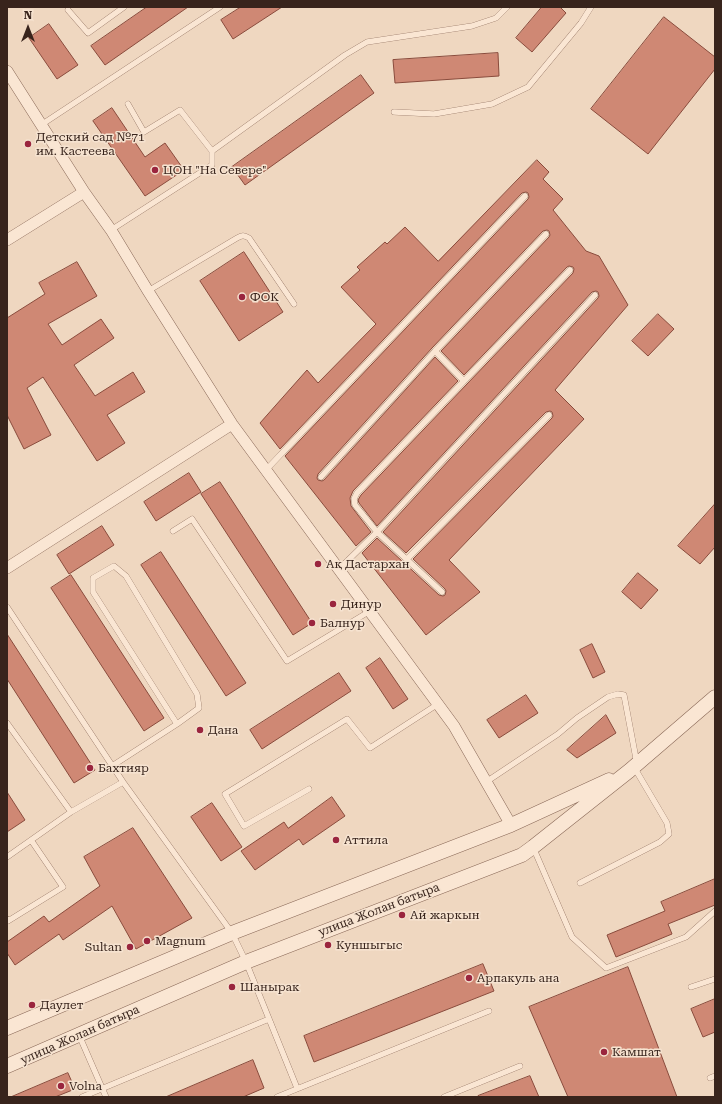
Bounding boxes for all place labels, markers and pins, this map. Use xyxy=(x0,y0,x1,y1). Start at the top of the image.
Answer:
place label: Детский сад №71 им. Кастеева xyxy=(36,130,145,158)
marker: Детский сад №71 им. Кастеева xyxy=(23,139,33,149)
place label: ЦОН "На Севере" xyxy=(163,163,267,177)
marker: ЦОН "На Севере" xyxy=(150,165,160,175)
place label: ФОК xyxy=(250,290,279,304)
marker: ФОК xyxy=(237,292,247,302)
place label: Ақ Дастархан xyxy=(326,557,410,571)
marker: Ақ Дастархан xyxy=(313,559,323,569)
place label: Динур xyxy=(341,597,381,611)
marker: Динур xyxy=(328,599,338,609)
place label: Балнур xyxy=(320,616,365,630)
marker: Балнур xyxy=(307,618,317,628)
place label: Дана xyxy=(208,723,238,737)
marker: Дана xyxy=(195,725,205,735)
place label: Бахтияр xyxy=(98,761,149,775)
marker: Бахтияр xyxy=(85,763,95,773)
place label: Аттила xyxy=(344,833,388,847)
marker: Аттила xyxy=(331,835,341,845)
place label: Ай жаркын xyxy=(410,908,480,922)
marker: Ай жаркын xyxy=(397,910,407,920)
place label: Magnum xyxy=(155,934,206,948)
marker: Magnum xyxy=(142,936,152,946)
place label: Куншыгыс xyxy=(336,938,402,952)
place label: Sultan xyxy=(85,940,122,954)
marker: Куншыгыс xyxy=(323,940,333,950)
marker: Sultan xyxy=(125,942,135,952)
place label: Арпакуль ана xyxy=(477,971,559,985)
marker: Арпакуль ана xyxy=(464,973,474,983)
place label: Шанырак xyxy=(240,980,300,994)
marker: Шанырак xyxy=(227,982,237,992)
place label: Даулет xyxy=(40,998,83,1012)
marker: Даулет xyxy=(27,1000,37,1010)
place label: Камшат xyxy=(612,1045,661,1059)
marker: Камшат xyxy=(599,1047,609,1057)
place label: Volna xyxy=(69,1079,102,1093)
marker: Volna xyxy=(56,1081,66,1091)

